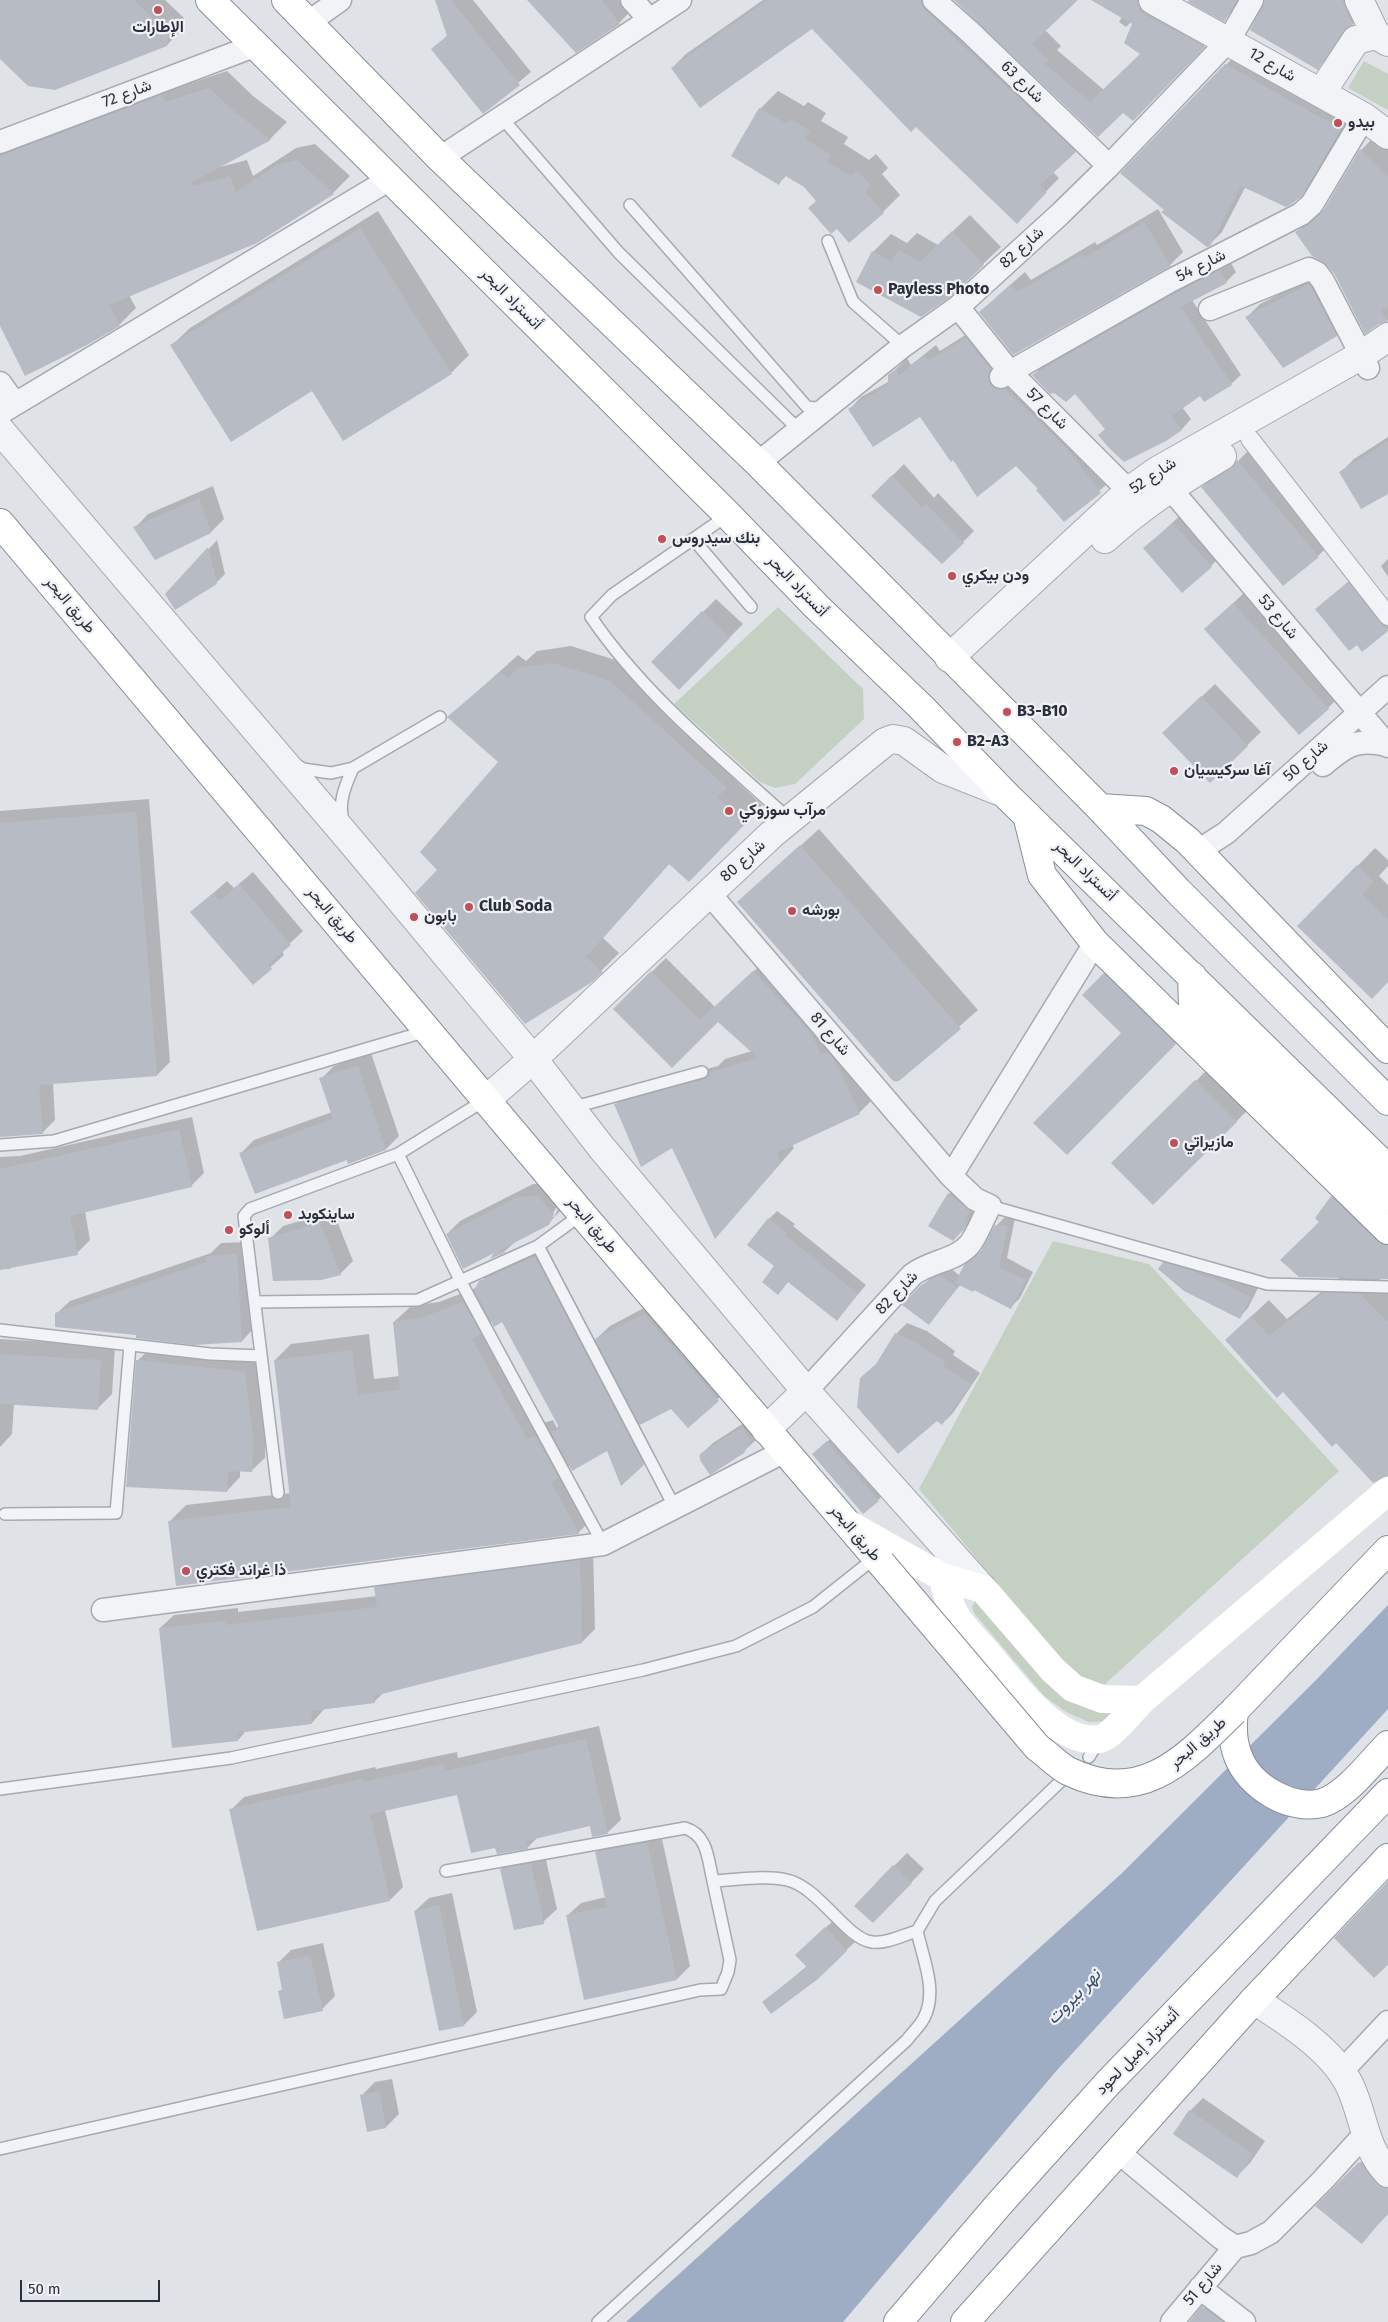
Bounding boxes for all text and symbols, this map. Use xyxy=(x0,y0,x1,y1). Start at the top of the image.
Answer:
marker: الإطارات xyxy=(152,4,164,16)
place label: الإطارات xyxy=(132,18,184,38)
street label: شارع 12 xyxy=(1245,44,1299,86)
street label: شارع 63 xyxy=(996,57,1048,107)
street label: شارع 72 xyxy=(100,76,154,112)
place label: بيدو xyxy=(1348,113,1375,133)
marker: بيدو xyxy=(1332,117,1344,129)
street label: شارع 82 xyxy=(996,223,1048,273)
street label: شارع 54 xyxy=(1173,245,1229,287)
street label: أتستراد البحر xyxy=(476,264,546,334)
place label: Payless Photo xyxy=(888,280,989,300)
marker: Payless Photo xyxy=(872,284,884,296)
street label: شارع 57 xyxy=(1022,384,1072,434)
street label: شارع 52 xyxy=(1126,453,1180,499)
place label: بنك سيدروس xyxy=(672,529,760,549)
marker: بنك سيدروس xyxy=(656,533,668,545)
street label: أتستراد البحر xyxy=(762,551,832,621)
place label: ودن بيكري xyxy=(962,566,1029,586)
marker: ودن بيكري xyxy=(946,570,958,582)
street label: طريق البحر xyxy=(40,572,100,638)
street label: شارع 53 xyxy=(1254,591,1302,643)
place label: B3-B10 xyxy=(1017,702,1068,722)
marker: B3-B10 xyxy=(1001,706,1013,718)
place label: B2-A3 xyxy=(967,732,1009,752)
marker: B2-A3 xyxy=(951,736,963,748)
street label: شارع 50 xyxy=(1280,736,1332,786)
place label: آغا سركيسيان xyxy=(1184,761,1270,781)
marker: آغا سركيسيان xyxy=(1168,765,1180,777)
place label: مرآب سوزوكي xyxy=(739,801,826,821)
marker: مرآب سوزوكي xyxy=(723,805,735,817)
street label: شارع 80 xyxy=(716,836,770,886)
street label: أتستراد البحر xyxy=(1050,836,1120,906)
street label: طريق البحر xyxy=(302,882,362,948)
place label: Club Soda xyxy=(479,897,552,917)
marker: Club Soda xyxy=(463,901,475,913)
place label: بورشه xyxy=(802,901,840,921)
marker: بورشه xyxy=(786,905,798,917)
place label: بابون xyxy=(424,907,457,927)
marker: بابون xyxy=(408,911,420,923)
street label: شارع 81 xyxy=(806,1008,854,1060)
place label: مازيراتي xyxy=(1184,1133,1234,1153)
marker: مازيراتي xyxy=(1168,1137,1180,1149)
street label: طريق البحر xyxy=(562,1192,622,1258)
place label: ساينكوبد xyxy=(298,1205,355,1225)
marker: ساينكوبد xyxy=(282,1209,294,1221)
place label: ألوكو xyxy=(239,1220,270,1240)
marker: ألوكو xyxy=(223,1224,235,1236)
street label: شارع 82 xyxy=(872,1267,922,1319)
street label: طريق البحر xyxy=(825,1501,885,1565)
place label: ذا غراند فكتري xyxy=(196,1561,286,1581)
marker: ذا غراند فكتري xyxy=(180,1565,192,1577)
street label: طريق البحر xyxy=(1166,1713,1230,1773)
water label: نهر بيروت xyxy=(1042,1965,1106,2029)
street label: أتستراد إميل لحود xyxy=(1092,2005,1184,2099)
street label: شارع 51 xyxy=(1179,2258,1227,2310)
scale bar xyxy=(22,2270,162,2302)
text: 50 m xyxy=(28,2280,61,2298)

